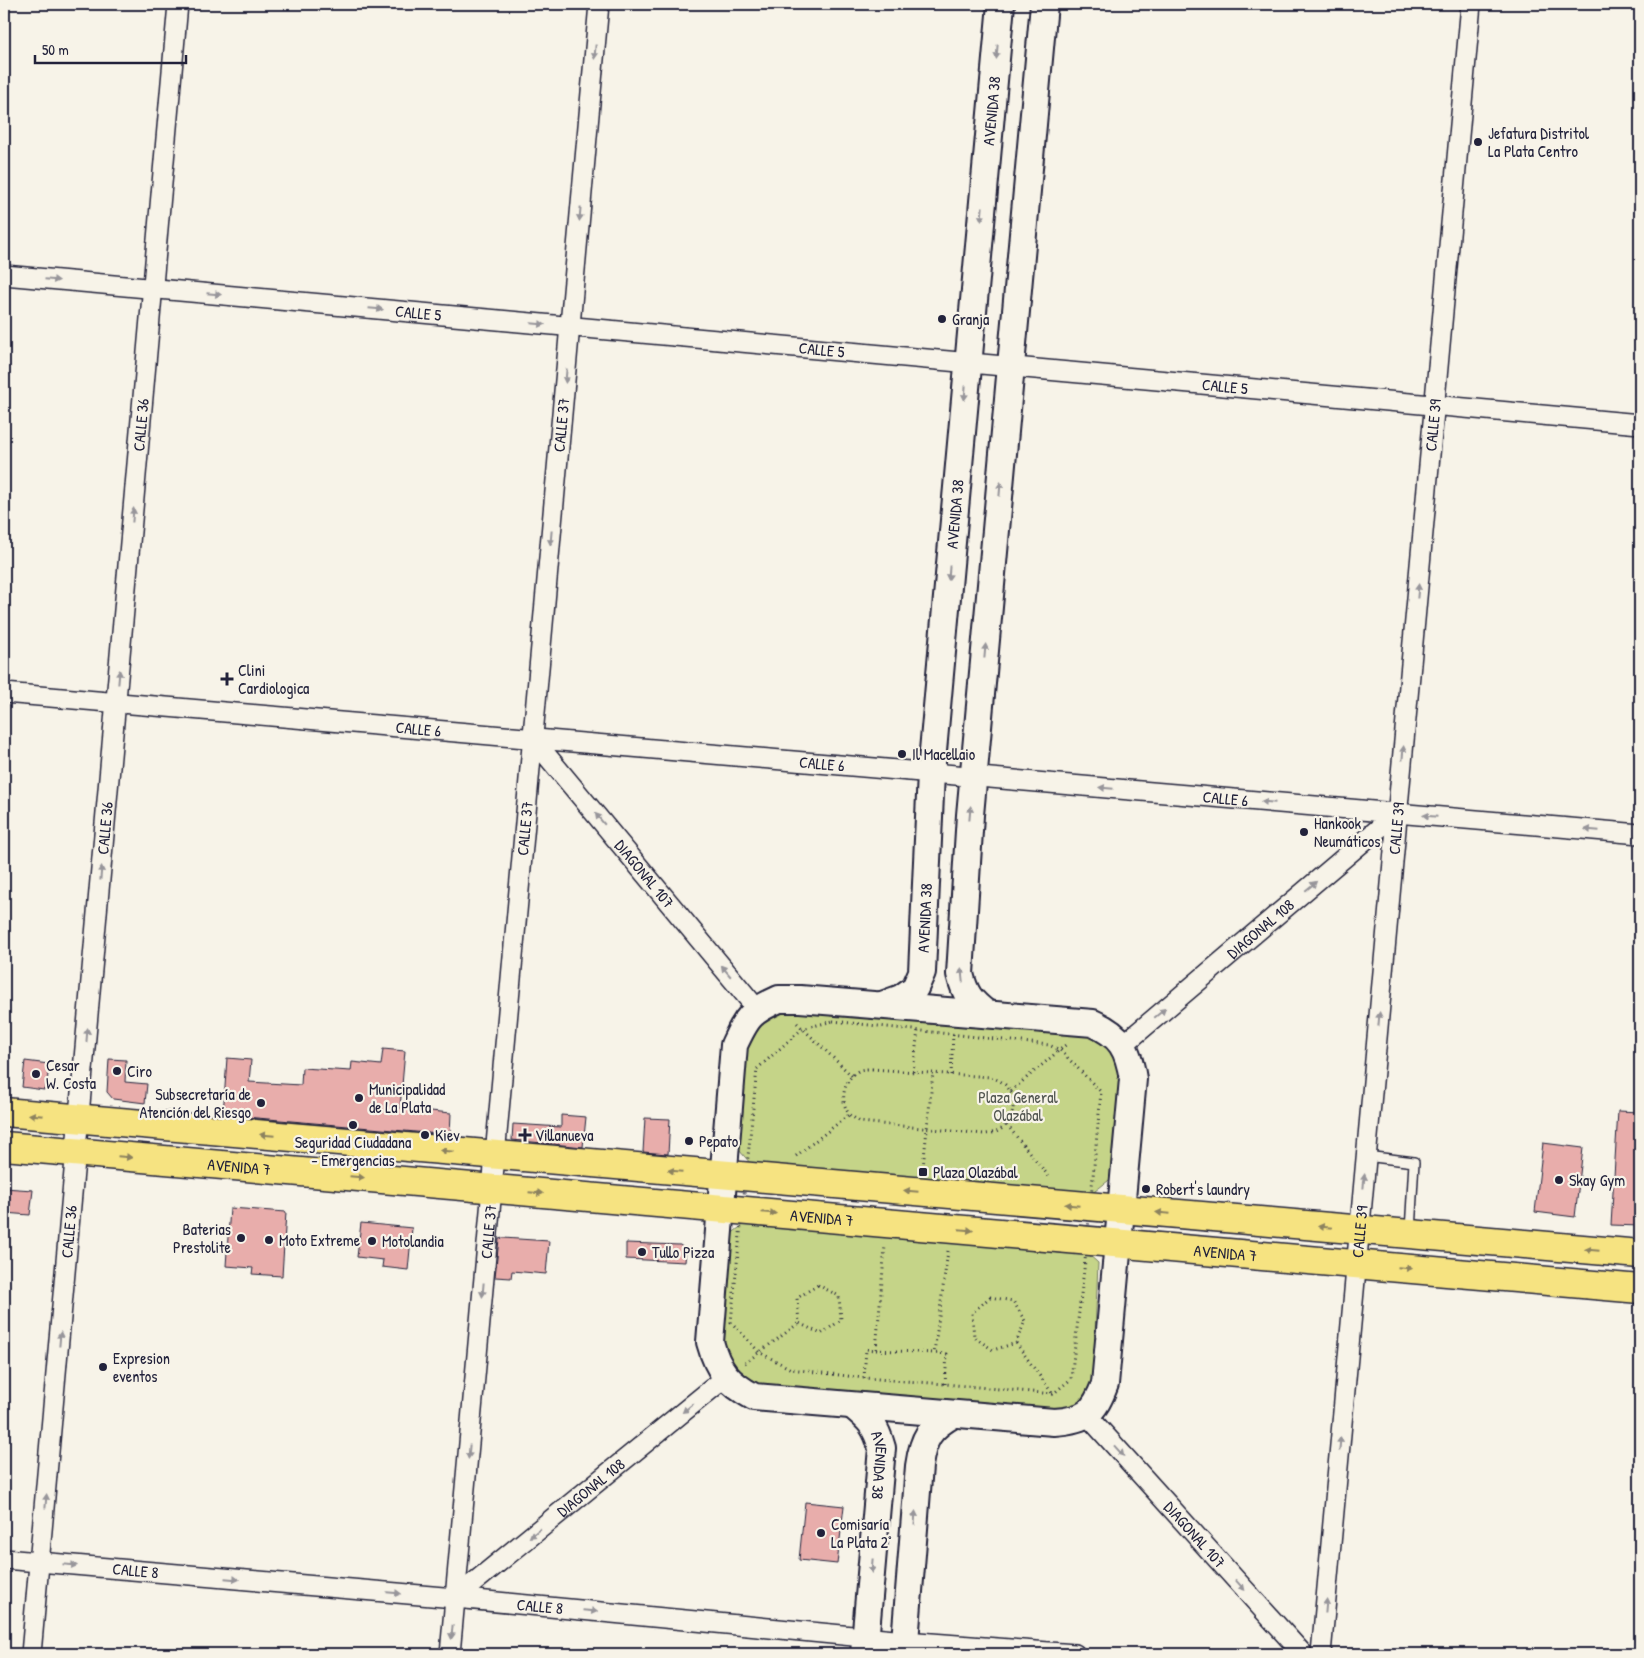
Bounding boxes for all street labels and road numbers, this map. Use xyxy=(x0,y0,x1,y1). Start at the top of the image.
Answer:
street label: AVENIDA 38 xyxy=(977,75,1005,146)
street label: CALLE 5 xyxy=(394,300,442,326)
street label: CALLE 5 xyxy=(798,336,846,363)
street label: CALLE 5 xyxy=(1201,373,1249,399)
street label: CALLE 37 xyxy=(548,397,574,453)
street label: CALLE 36 xyxy=(127,398,154,452)
street label: CALLE 39 xyxy=(1419,398,1446,452)
street label: AVENIDA 38 xyxy=(940,479,969,550)
street label: CALLE 6 xyxy=(395,716,442,742)
street label: CALLE 6 xyxy=(798,751,846,776)
street label: CALLE 6 xyxy=(1202,785,1249,811)
street label: CALLE 37 xyxy=(511,800,538,856)
street label: CALLE 36 xyxy=(91,801,118,856)
street label: CALLE 39 xyxy=(1383,801,1409,855)
street label: DIAGONAL 107 xyxy=(610,835,680,913)
street label: AVENIDA 38 xyxy=(912,883,937,953)
street label: DIAGONAL 108 xyxy=(1222,894,1299,963)
street label: AVENIDA 7 xyxy=(207,1153,272,1180)
street label: CALLE 36 xyxy=(55,1204,82,1259)
street label: CALLE 37 xyxy=(475,1204,502,1260)
street label: AVENIDA 7 xyxy=(789,1204,854,1231)
street label: CALLE 39 xyxy=(1346,1205,1373,1259)
street label: AVENIDA 7 xyxy=(1193,1239,1258,1266)
street label: AVENIDA 38 xyxy=(866,1427,893,1500)
street label: DIAGONAL 108 xyxy=(552,1453,629,1522)
street label: DIAGONAL 107 xyxy=(1159,1496,1231,1573)
street label: CALLE 8 xyxy=(112,1557,160,1583)
street label: CALLE 8 xyxy=(516,1593,564,1619)

